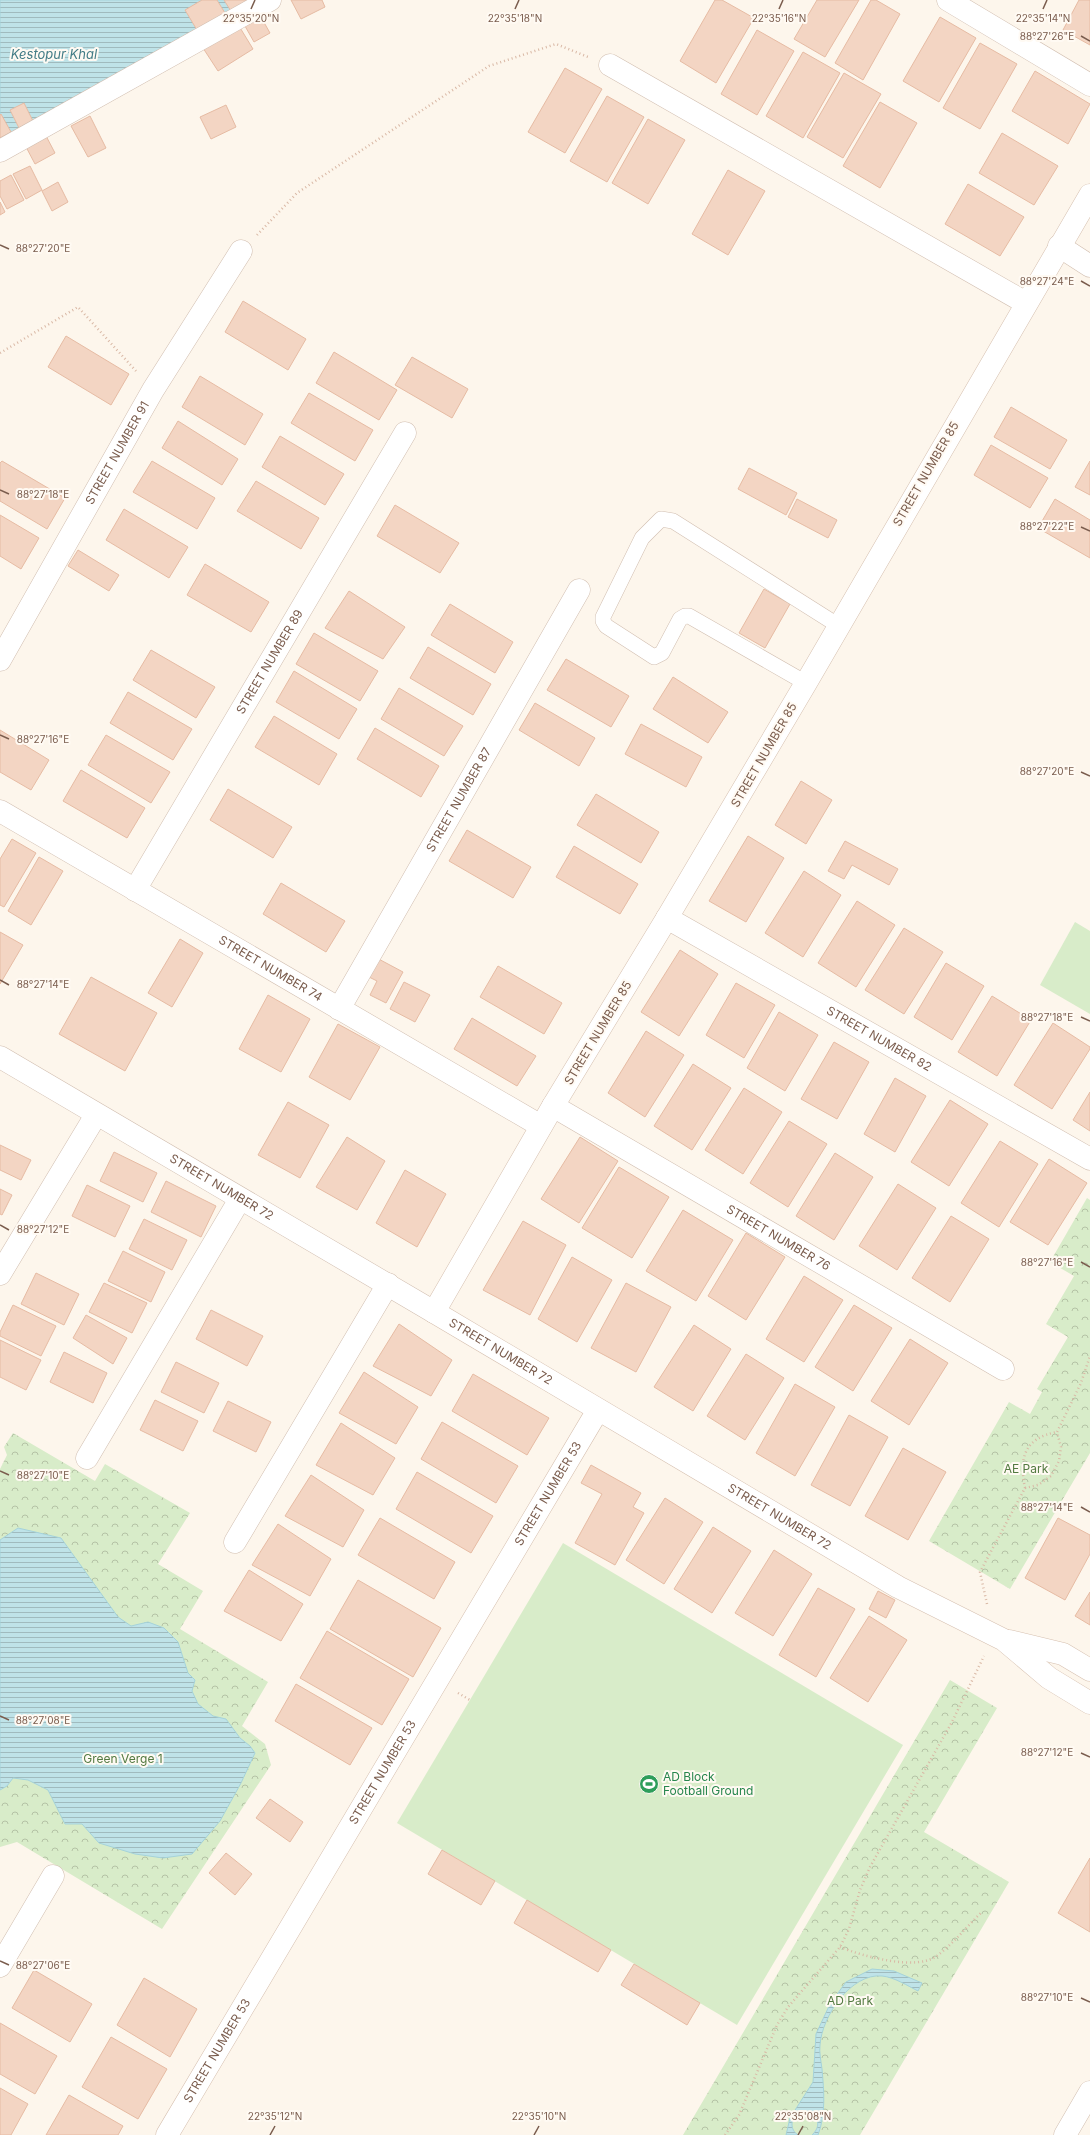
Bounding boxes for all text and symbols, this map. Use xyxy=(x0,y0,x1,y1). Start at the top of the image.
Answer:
text: 22°35'20"N xyxy=(223,12,279,24)
text: 22°35'18"N xyxy=(488,12,542,24)
text: 22°35'16"N xyxy=(752,12,806,24)
text: 22°35'14"N xyxy=(1016,12,1070,24)
text: 88°27'26"E xyxy=(1020,30,1074,42)
water label: Kestopur Khal xyxy=(11,46,98,62)
text: 88°27'20"E xyxy=(16,242,70,254)
text: 88°27'24"E xyxy=(1020,275,1074,287)
street label: STREET NUMBER 91 xyxy=(82,398,152,507)
street label: STREET NUMBER 85 xyxy=(889,419,962,529)
text: 88°27'18"E xyxy=(17,488,69,500)
text: 88°27'22"E xyxy=(1020,520,1074,532)
street label: STREET NUMBER 89 xyxy=(233,607,306,716)
street label: STREET NUMBER 85 xyxy=(727,700,800,810)
text: 88°27'16"E xyxy=(17,733,69,745)
street label: STREET NUMBER 87 xyxy=(423,745,494,855)
text: 88°27'20"E xyxy=(1020,765,1074,777)
street label: STREET NUMBER 74 xyxy=(216,932,326,1004)
text: 88°27'14"E xyxy=(17,978,69,990)
street label: STREET NUMBER 85 xyxy=(561,978,634,1087)
street label: STREET NUMBER 82 xyxy=(824,1002,934,1074)
text: 88°27'18"E xyxy=(1021,1011,1073,1023)
street label: STREET NUMBER 72 xyxy=(167,1150,276,1223)
street label: STREET NUMBER 76 xyxy=(724,1201,833,1273)
text: 88°27'12"E xyxy=(17,1223,69,1235)
text: 88°27'16"E xyxy=(1021,1256,1073,1268)
street label: STREET NUMBER 72 xyxy=(446,1315,556,1388)
street label: STREET NUMBER 53 xyxy=(511,1439,584,1548)
park label: AE Park xyxy=(1004,1461,1049,1476)
text: 88°27'10"E xyxy=(17,1469,69,1481)
street label: STREET NUMBER 72 xyxy=(725,1480,834,1553)
text: 88°27'14"E xyxy=(1021,1501,1073,1513)
text: 88°27'08"E xyxy=(16,1714,70,1726)
street label: STREET NUMBER 53 xyxy=(345,1717,419,1827)
text: 88°27'12"E xyxy=(1021,1746,1073,1758)
park label: Green Verge 1 xyxy=(83,1751,163,1766)
place label: AD Block Football Ground xyxy=(663,1769,753,1798)
sports icon: AD Block Football Ground xyxy=(638,1773,660,1795)
text: 88°27'06"E xyxy=(16,1959,70,1971)
text: 88°27'10"E xyxy=(1021,1991,1073,2003)
park label: AD Park xyxy=(827,1993,873,2008)
street label: STREET NUMBER 53 xyxy=(180,1996,253,2105)
text: 22°35'12"N xyxy=(248,2110,302,2122)
text: 22°35'10"N xyxy=(512,2110,566,2122)
text: 22°35'08"N xyxy=(775,2110,831,2122)

